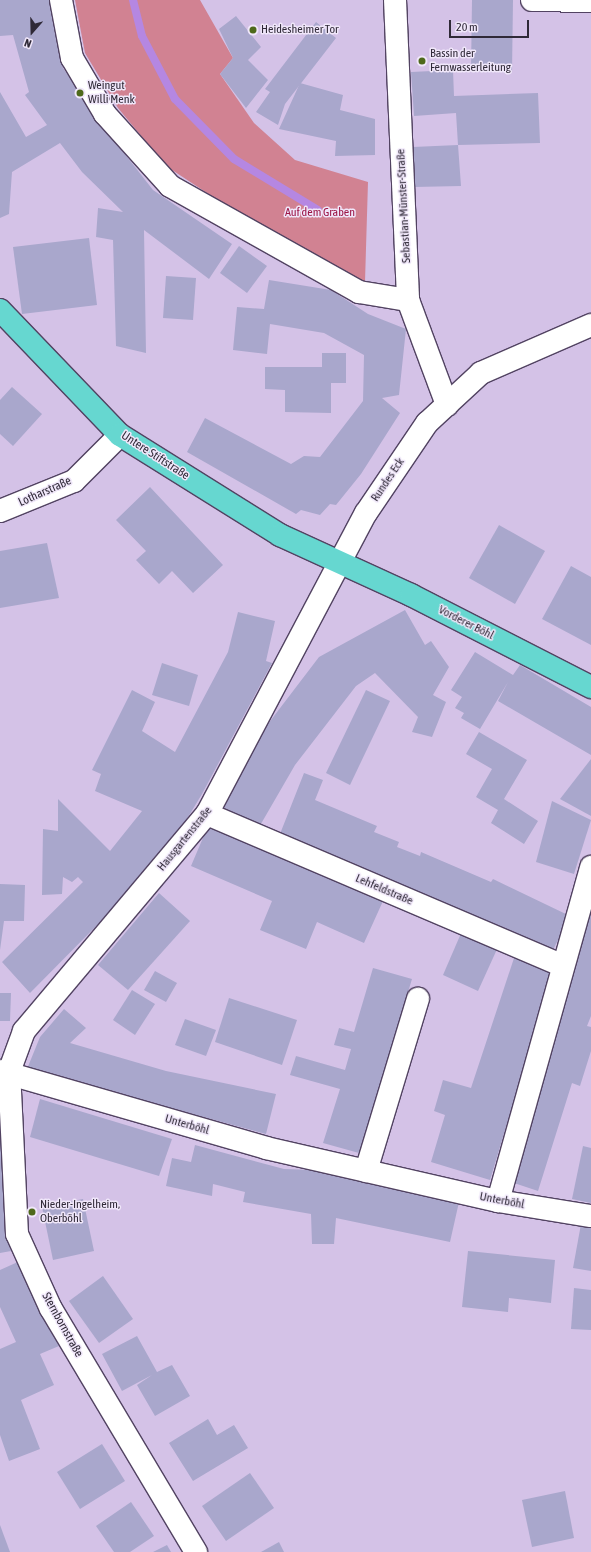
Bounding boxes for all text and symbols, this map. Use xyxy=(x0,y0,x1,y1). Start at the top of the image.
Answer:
north arrow xyxy=(12,12,52,52)
scale bar xyxy=(451,12,531,38)
text: 20 m xyxy=(456,20,478,34)
place label: Heidesheimer Tor xyxy=(261,23,339,37)
marker: Heidesheimer Tor xyxy=(248,25,258,35)
text: N xyxy=(23,37,33,50)
place label: Bassin der Fernwasserleitung xyxy=(430,47,511,75)
marker: Bassin der Fernwasserleitung xyxy=(417,56,427,66)
place label: Weingut Willi Menk xyxy=(88,79,135,107)
marker: Weingut Willi Menk xyxy=(75,88,85,98)
street label: Sebastian-Münster-Straße xyxy=(394,149,414,263)
park label: Auf dem Graben xyxy=(285,206,355,220)
street label: Untere Stiftstraße xyxy=(118,429,192,483)
street label: Rundes Eck xyxy=(368,455,408,505)
street label: Lotharstraße xyxy=(16,474,74,510)
street label: Vorderer Böhl xyxy=(436,603,496,643)
street label: Hausgartenstraße xyxy=(155,804,215,874)
street label: Lehfeldstraße xyxy=(353,871,415,909)
street label: Unterböhl xyxy=(163,1112,211,1138)
street label: Unterböhl xyxy=(478,1190,526,1212)
place label: Nieder-Ingelheim, Oberböhl xyxy=(40,1198,120,1226)
marker: Nieder-Ingelheim, Oberböhl xyxy=(27,1207,37,1217)
street label: Sternbornstraße xyxy=(38,1290,86,1360)

